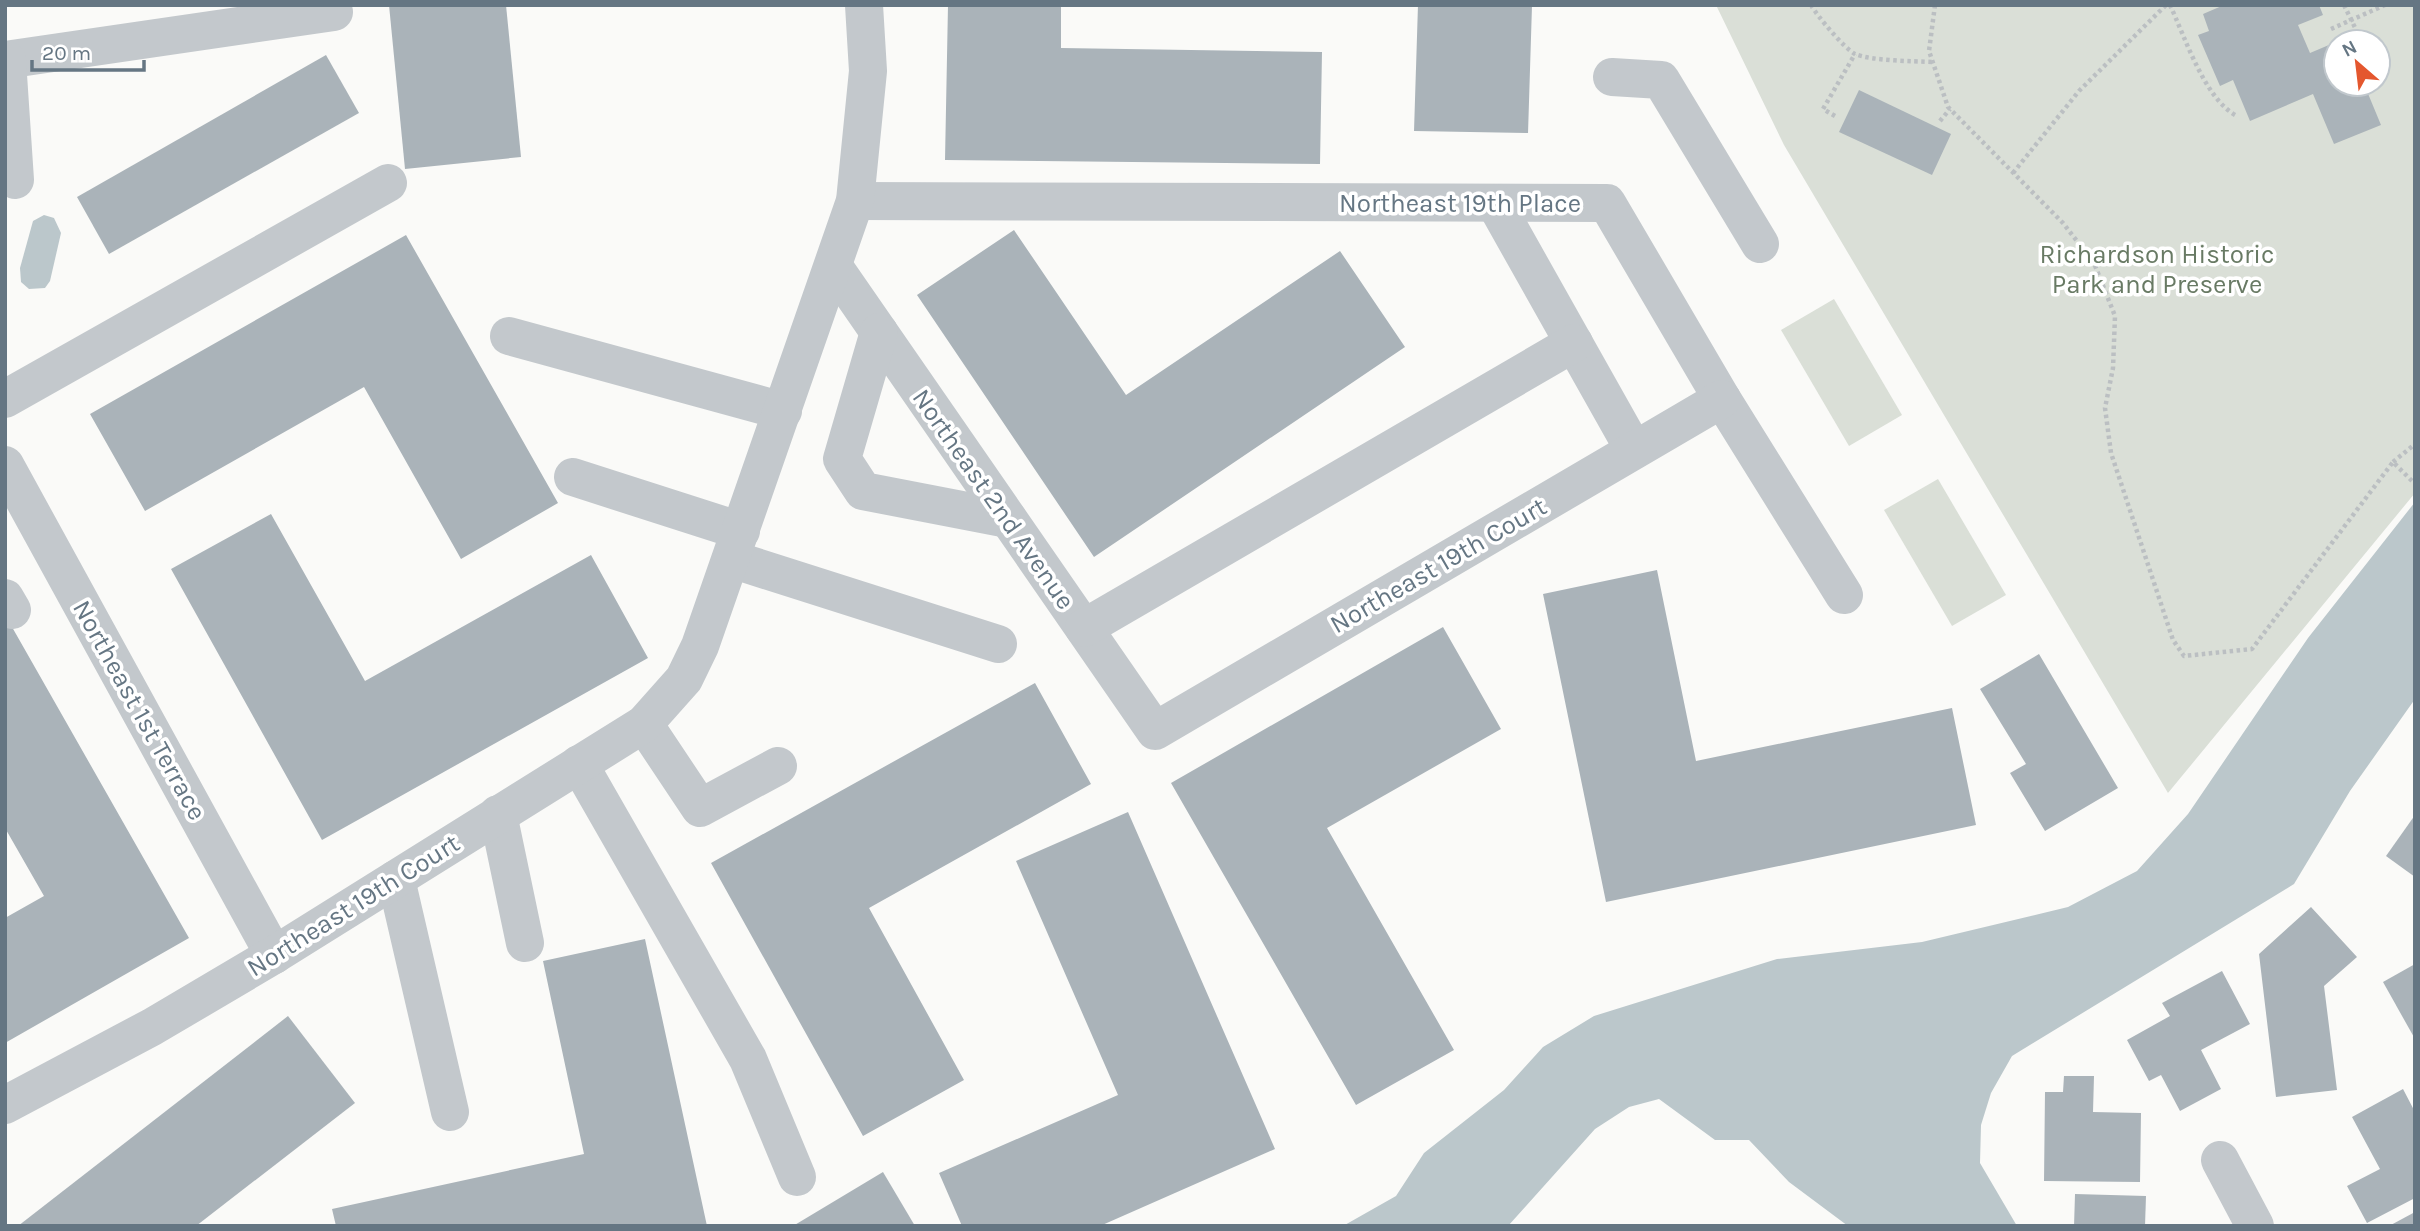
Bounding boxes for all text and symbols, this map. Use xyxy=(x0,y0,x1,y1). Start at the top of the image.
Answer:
scale bar xyxy=(32,28,144,72)
north arrow xyxy=(2322,28,2392,98)
text: N xyxy=(2338,36,2361,62)
text: 20 m xyxy=(42,41,91,65)
street label: Northeast 19th Place xyxy=(1339,188,1581,219)
park label: Richardson Historic Park and Preserve xyxy=(2040,239,2274,300)
street label: Northeast 2nd Avenue xyxy=(906,383,1081,616)
street label: Northeast 19th Court xyxy=(1325,491,1552,640)
street label: Northeast 1st Terrace xyxy=(66,595,213,826)
street label: Northeast 19th Court xyxy=(241,827,465,983)

